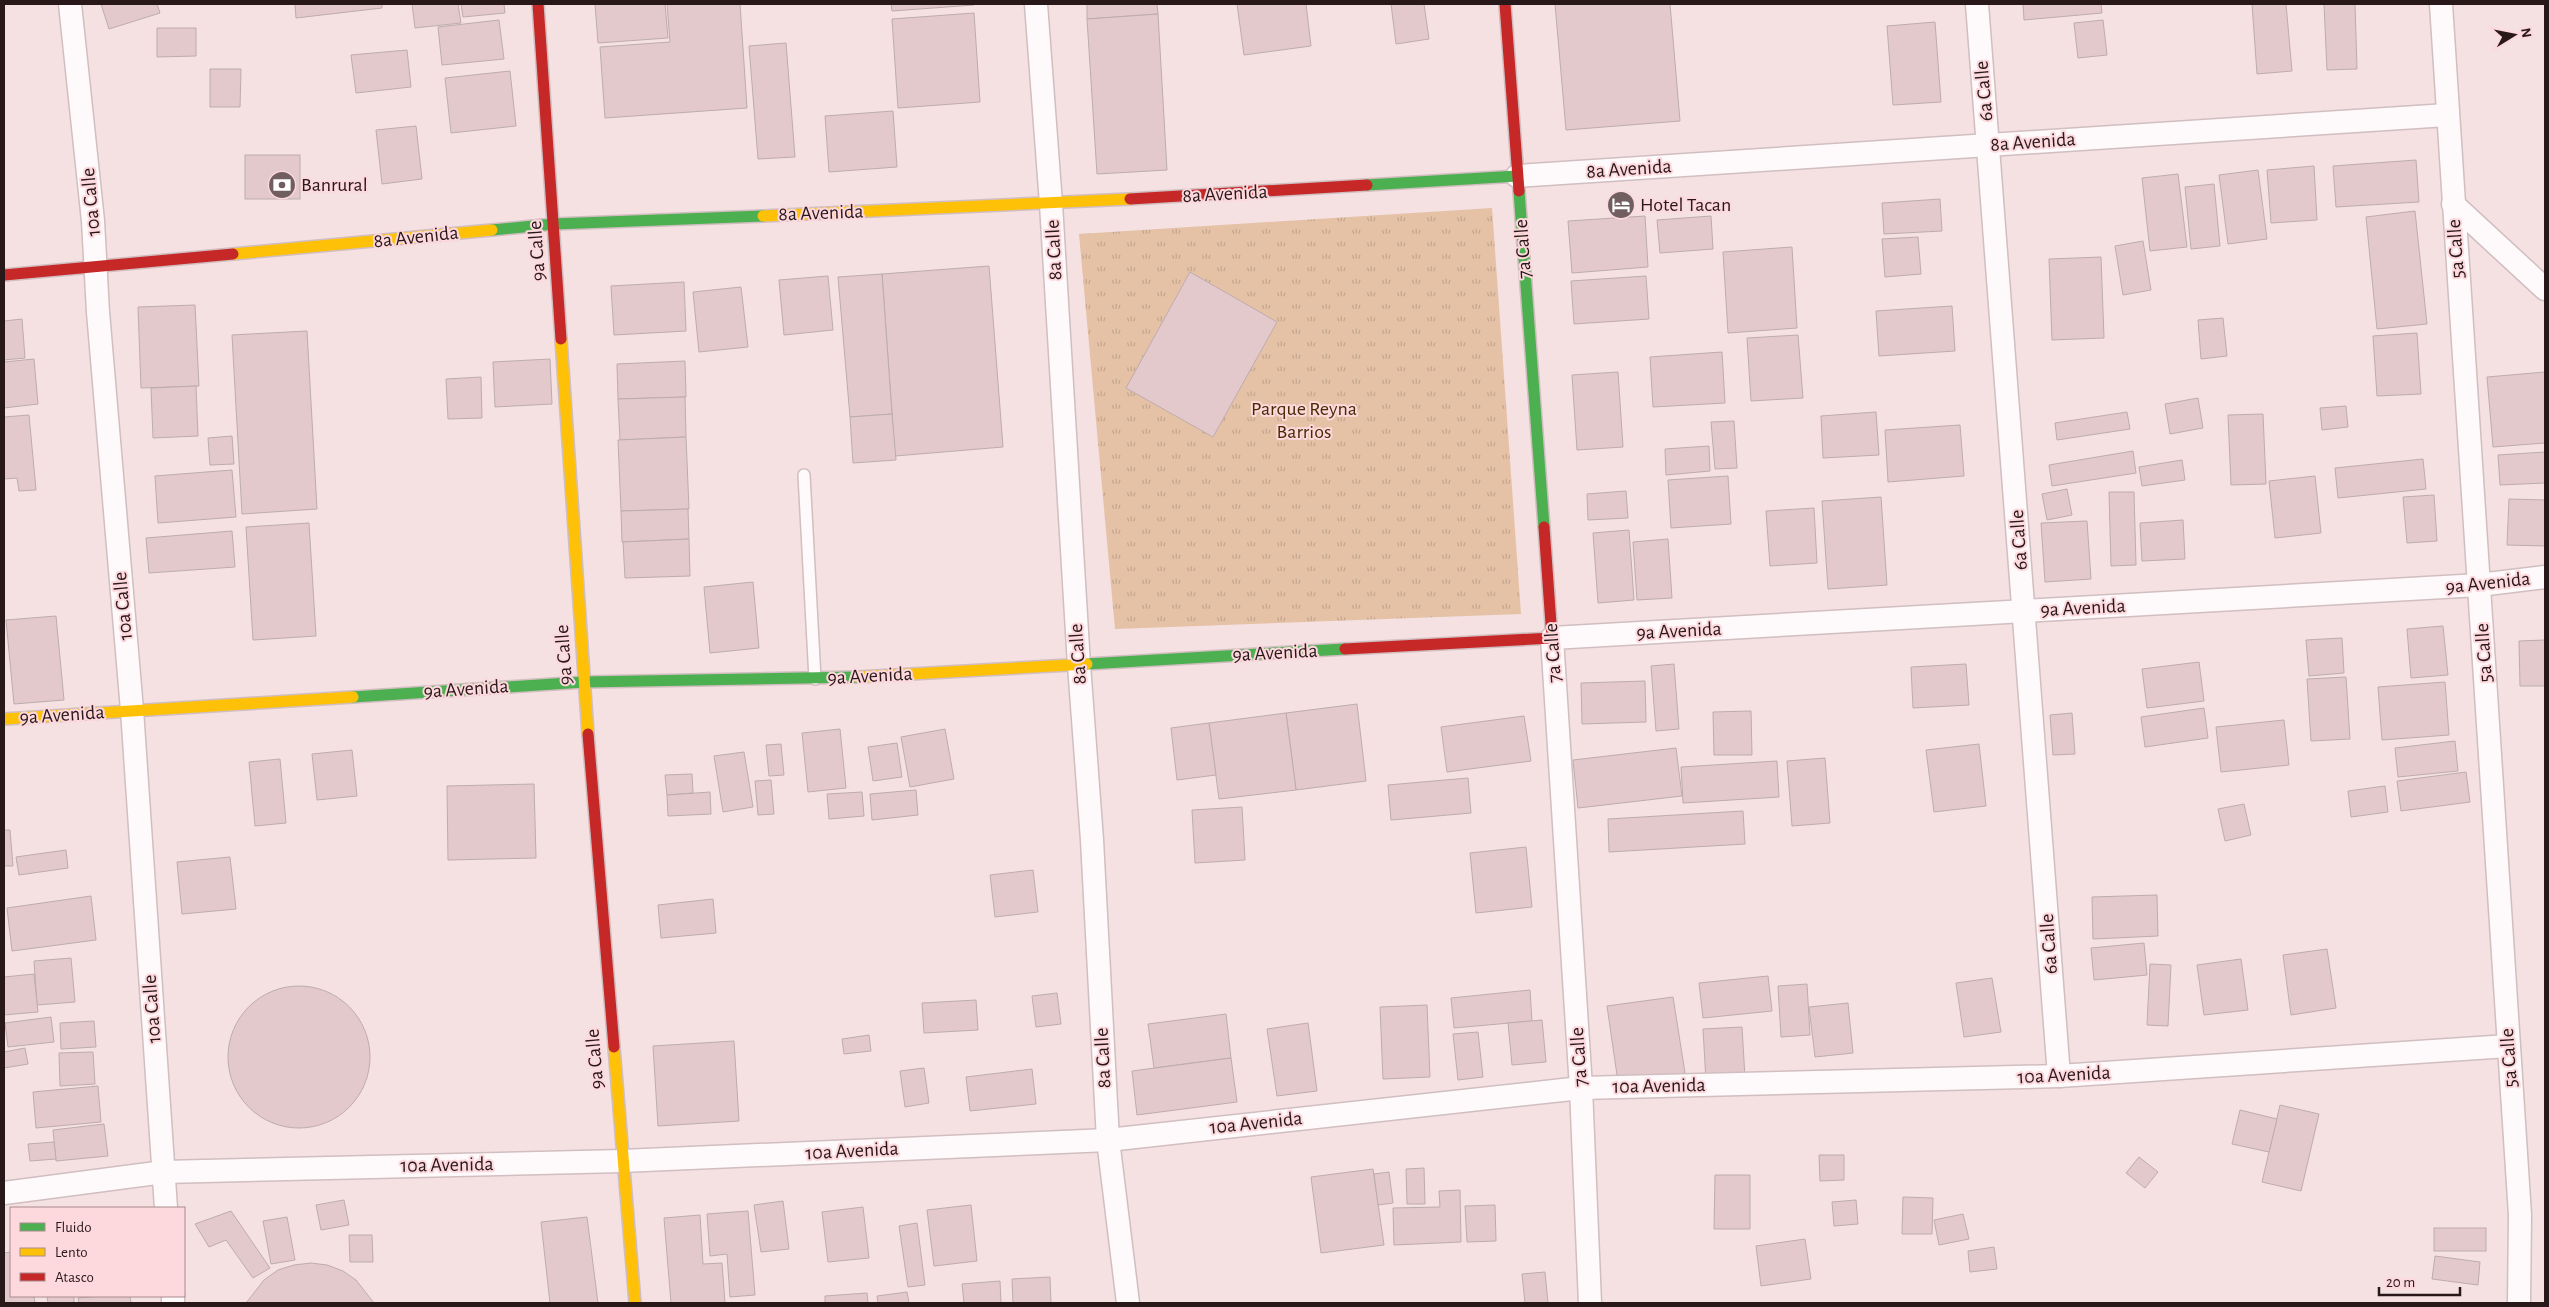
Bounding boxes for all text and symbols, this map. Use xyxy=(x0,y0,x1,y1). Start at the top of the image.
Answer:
north arrow xyxy=(2489,10,2539,60)
text: N xyxy=(2518,27,2534,39)
street label: 6a Calle xyxy=(1971,60,1997,122)
street label: 8a Avenida xyxy=(1990,129,2076,155)
street label: 8a Avenida xyxy=(1586,156,1672,182)
street label: 10a Calle xyxy=(78,167,104,237)
bank icon: Banrural xyxy=(267,170,297,200)
place label: Banrural xyxy=(301,175,368,195)
street label: 8a Avenida xyxy=(1182,182,1268,206)
hotel icon: Hotel Tacan xyxy=(1606,190,1636,220)
place label: Hotel Tacan xyxy=(1640,195,1731,215)
street label: 8a Avenida xyxy=(778,202,864,224)
street label: 8a Calle xyxy=(1042,219,1066,281)
street label: 7a Calle xyxy=(1511,219,1535,279)
street label: 5a Calle xyxy=(2444,219,2468,279)
street label: 9a Calle xyxy=(525,220,549,282)
street label: 8a Avenida xyxy=(373,223,459,251)
park label: Parque Reyna Barrios xyxy=(1251,399,1357,442)
street label: 6a Calle xyxy=(2007,509,2031,571)
street label: 9a Avenida xyxy=(2445,569,2531,597)
street label: 10a Calle xyxy=(110,571,136,641)
street label: 9a Avenida xyxy=(2040,596,2126,620)
street label: 9a Avenida xyxy=(1636,619,1722,643)
street label: 8a Calle xyxy=(1066,623,1090,685)
street label: 7a Calle xyxy=(1541,623,1565,683)
street label: 5a Calle xyxy=(2472,623,2496,683)
street label: 9a Calle xyxy=(552,624,576,686)
street label: 9a Avenida xyxy=(1232,641,1318,665)
street label: 9a Avenida xyxy=(827,664,913,688)
street label: 9a Avenida xyxy=(423,676,509,702)
street label: 9a Avenida xyxy=(19,702,105,728)
street label: 6a Calle xyxy=(2037,913,2061,975)
street label: 10a Calle xyxy=(140,974,164,1044)
street label: 8a Calle xyxy=(1091,1027,1115,1089)
street label: 7a Calle xyxy=(1567,1027,1591,1087)
street label: 9a Calle xyxy=(582,1028,608,1090)
street label: 5a Calle xyxy=(2497,1028,2521,1088)
street label: 10a Avenida xyxy=(2017,1063,2111,1087)
street label: 10a Avenida xyxy=(1612,1075,1706,1097)
street label: 10a Avenida xyxy=(1209,1108,1303,1138)
street label: 10a Avenida xyxy=(805,1139,899,1163)
street label: 10a Avenida xyxy=(400,1154,494,1176)
legend xyxy=(10,1207,185,1297)
text: Fluido xyxy=(55,1220,92,1235)
text: Lento xyxy=(55,1245,88,1260)
scale bar xyxy=(2379,1264,2460,1296)
text: Atasco xyxy=(55,1270,94,1285)
text: 20 m xyxy=(2386,1275,2415,1290)

